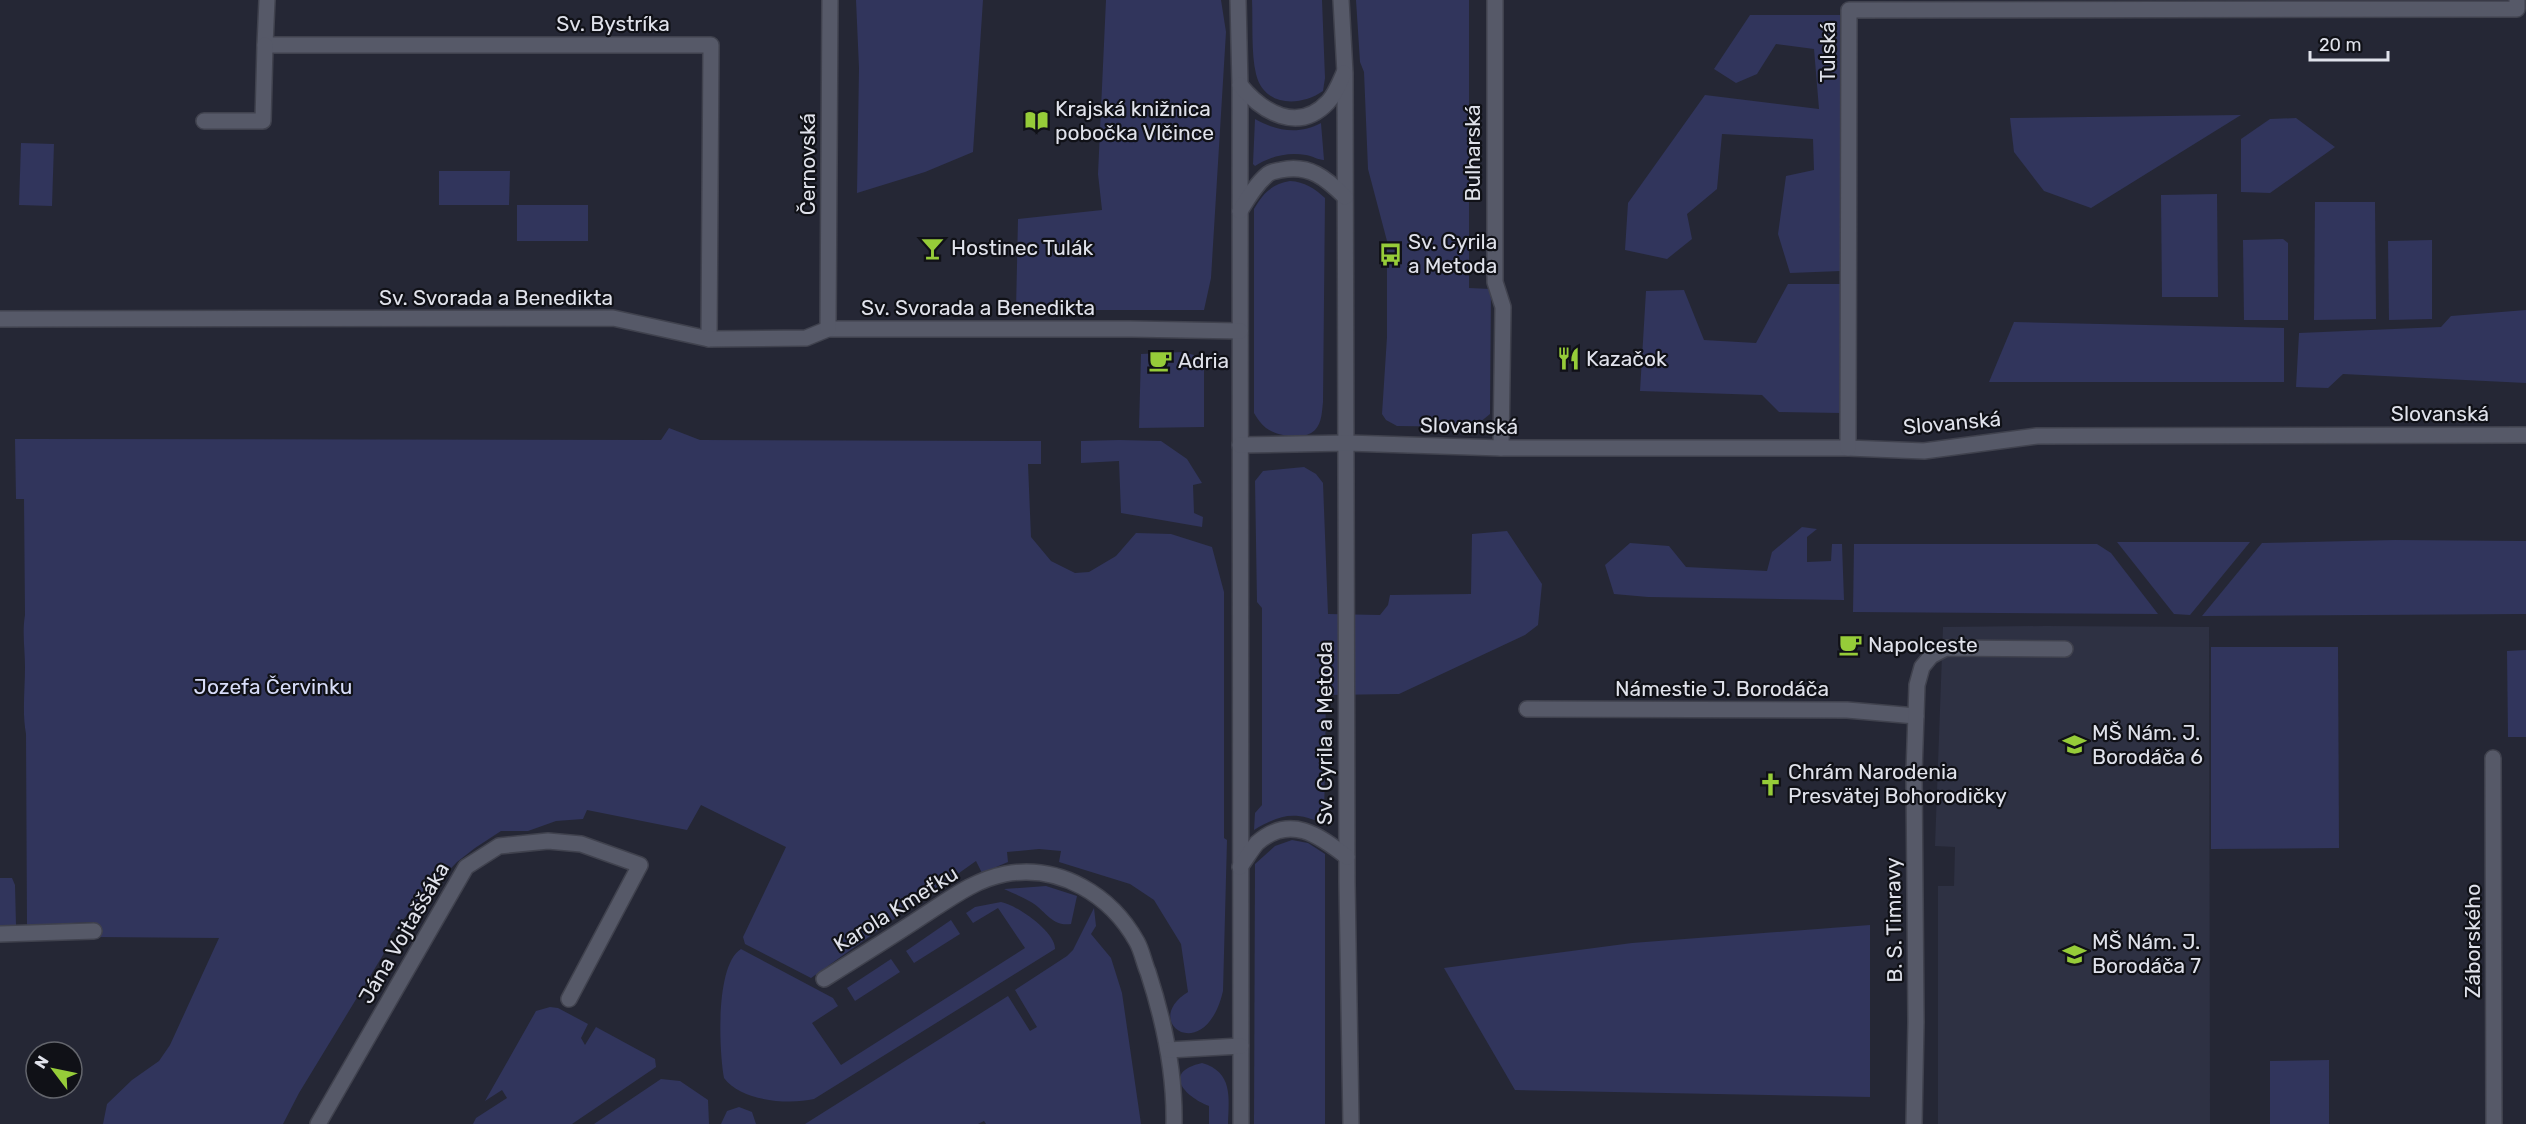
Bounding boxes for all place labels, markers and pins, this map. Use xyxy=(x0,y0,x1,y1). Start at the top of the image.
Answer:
place label: Krajská knižnica pobočka Vlčince xyxy=(1055,96,1214,145)
library icon: Krajská knižnica pobočka Vlčince xyxy=(1024,108,1050,134)
place label: Sv. Cyrila a Metoda xyxy=(1408,229,1497,278)
bar icon: Hostinec Tulák xyxy=(920,235,946,261)
place label: Hostinec Tulák xyxy=(951,235,1094,260)
bus stop icon: Sv. Cyrila a Metoda xyxy=(1377,241,1403,267)
restaurant icon: Kazačok xyxy=(1555,346,1581,372)
place label: Kazačok xyxy=(1586,346,1667,371)
cafe icon: Adria xyxy=(1147,348,1173,374)
place label: Adria xyxy=(1178,348,1229,373)
cafe icon: Napolceste xyxy=(1837,632,1863,658)
place label: Napolceste xyxy=(1868,632,1978,657)
place label: MŠ Nám. J. Borodáča 6 xyxy=(2092,720,2203,769)
school or university icon: MŠ Nám. J. Borodáča 6 xyxy=(2061,732,2087,758)
place label: Chrám Narodenia Presvätej Bohorodičky xyxy=(1788,759,2007,808)
church icon: Chrám Narodenia Presvätej Bohorodičky xyxy=(1757,771,1783,797)
place label: MŠ Nám. J. Borodáča 7 xyxy=(2092,929,2201,978)
school or university icon: MŠ Nám. J. Borodáča 7 xyxy=(2061,941,2087,967)

